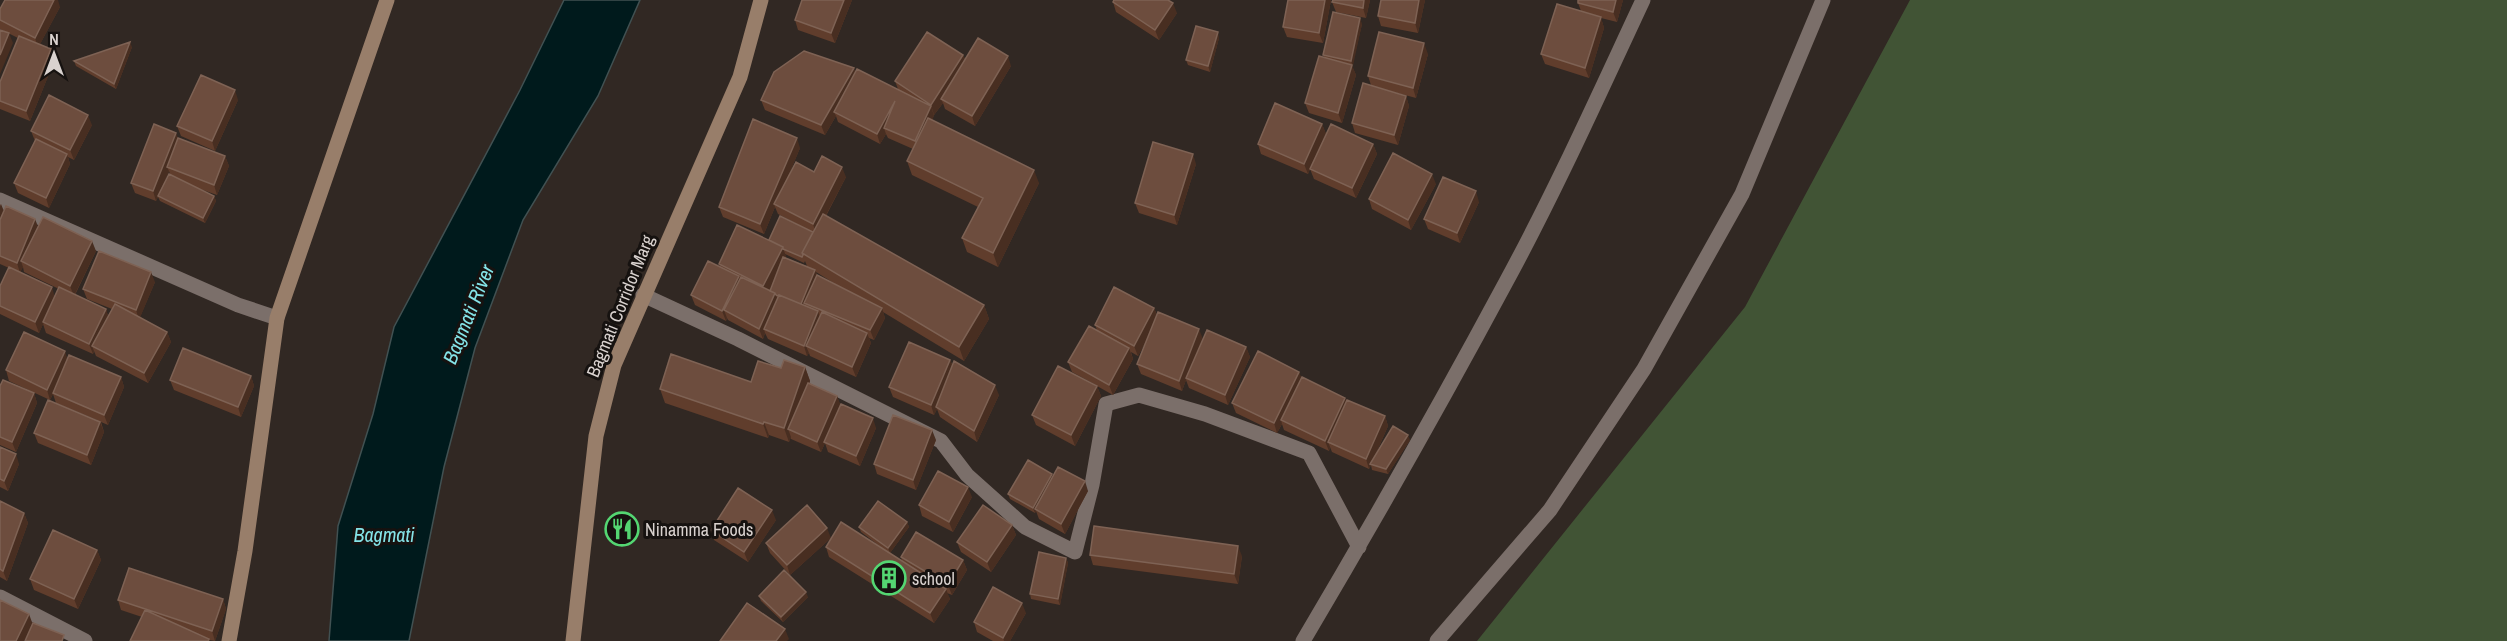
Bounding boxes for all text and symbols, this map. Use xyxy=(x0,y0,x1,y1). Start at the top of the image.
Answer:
north arrow xyxy=(24,24,84,84)
text: N xyxy=(49,28,59,50)
street label: Bagmati Corridor Marg xyxy=(580,231,660,381)
water label: Bagmati River xyxy=(436,260,500,368)
restaurant icon: Ninamma Foods xyxy=(604,511,640,547)
place label: Ninamma Foods xyxy=(645,517,753,542)
water label: Bagmati xyxy=(353,521,415,548)
building icon: school xyxy=(871,560,907,596)
place label: school xyxy=(912,566,955,591)

